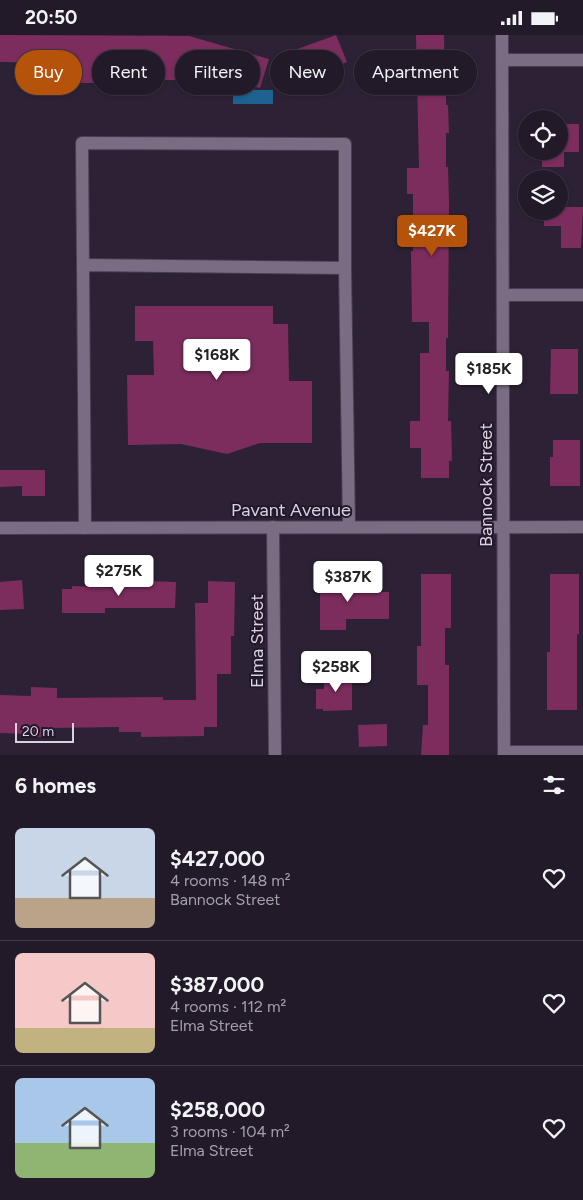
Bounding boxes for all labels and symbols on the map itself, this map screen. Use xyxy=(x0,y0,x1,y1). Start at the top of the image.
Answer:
pin: $427K xyxy=(397,215,467,257)
pin: $168K xyxy=(182,339,252,381)
pin: $185K xyxy=(454,353,524,395)
street label: Bannock Street xyxy=(475,423,497,547)
street label: Pavant Avenue xyxy=(231,499,351,521)
pin: $275K xyxy=(84,555,154,597)
pin: $387K xyxy=(313,561,383,603)
street label: Elma Street xyxy=(246,594,268,688)
pin: $258K xyxy=(301,651,371,693)
scale bar xyxy=(15,720,74,743)

